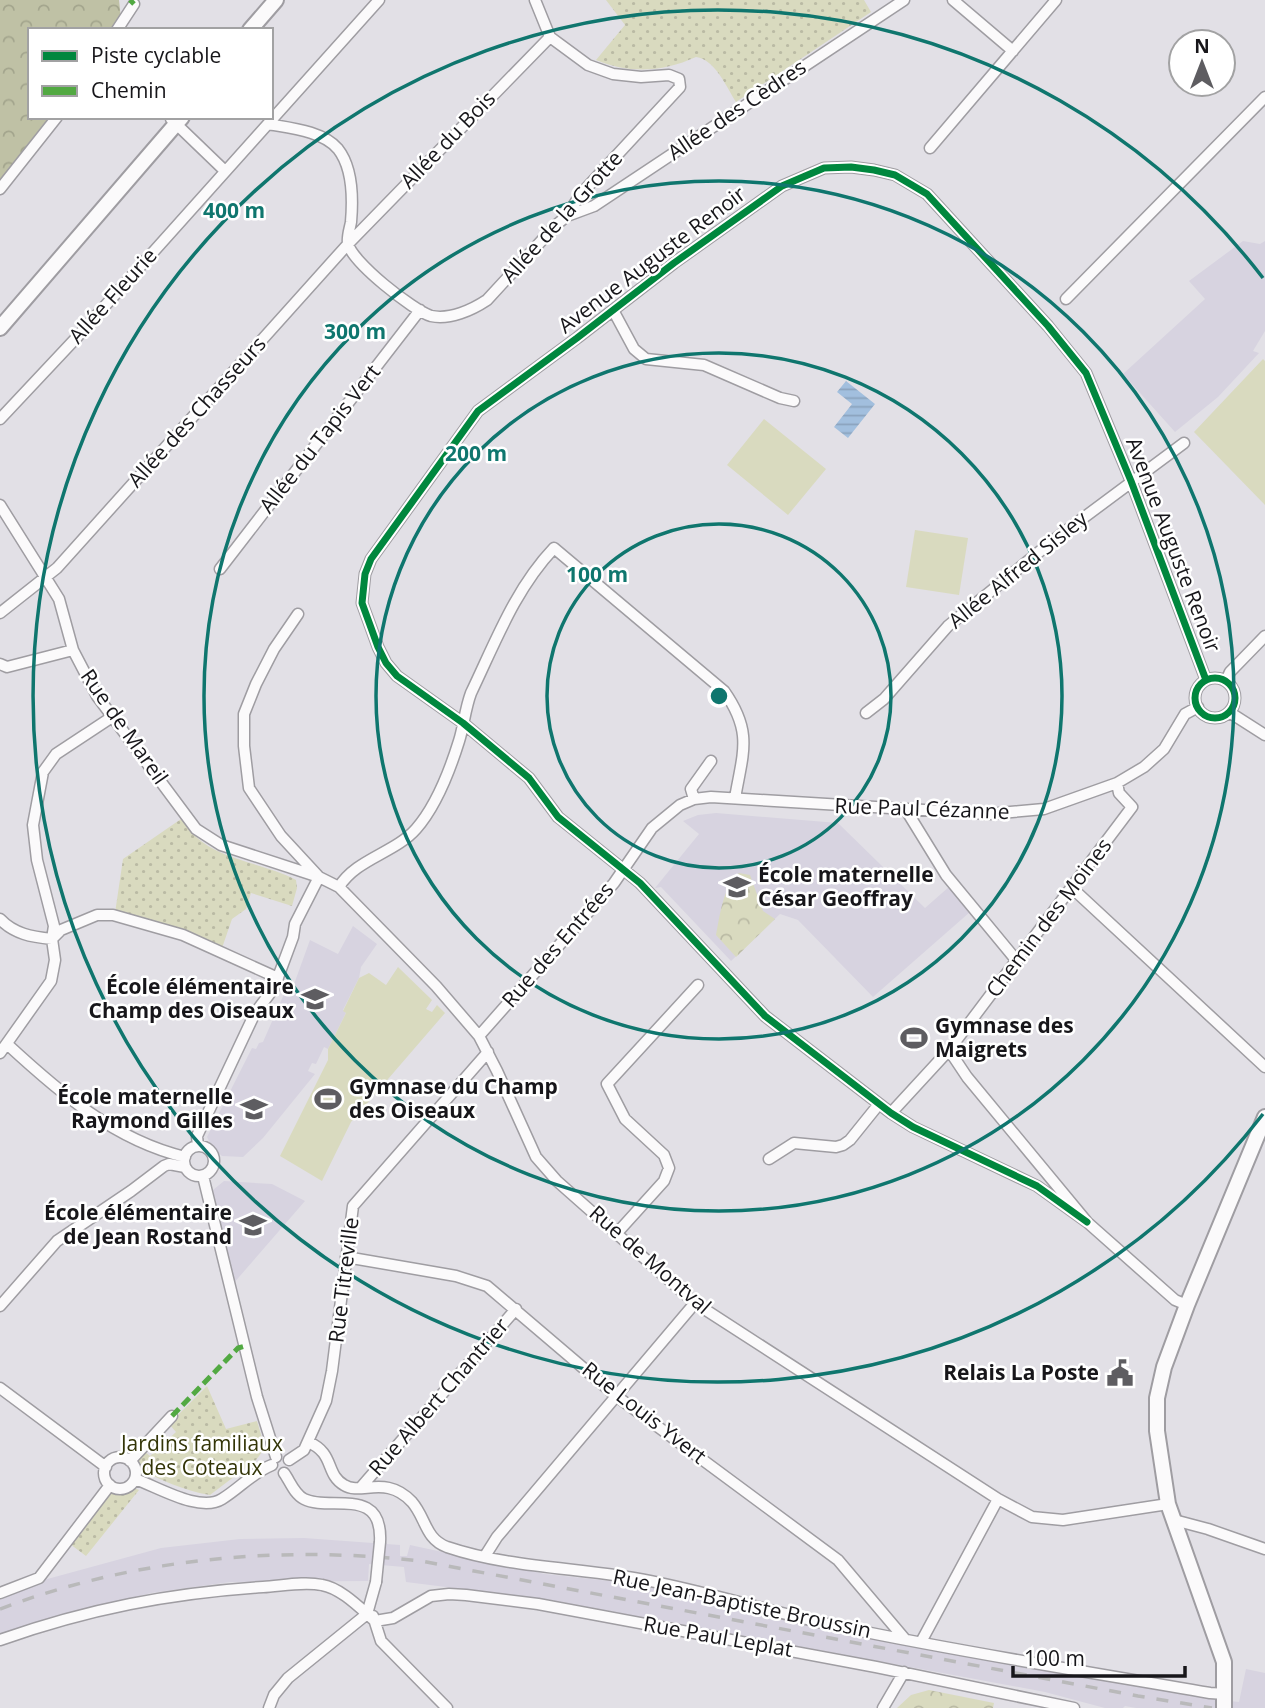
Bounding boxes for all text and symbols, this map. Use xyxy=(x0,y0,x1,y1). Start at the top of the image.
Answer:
legend xyxy=(28,28,273,119)
north arrow xyxy=(1167,28,1237,98)
text: N xyxy=(1194,33,1210,59)
text: Piste cyclable xyxy=(91,41,221,69)
street label: Allée des Cèdres xyxy=(662,52,811,166)
text: Chemin xyxy=(91,76,167,104)
street label: Allée du Bois xyxy=(394,84,501,194)
street label: Allée de la Grotte xyxy=(494,144,628,288)
street label: Avenue Auguste Renoir xyxy=(552,179,751,339)
text: 400 m xyxy=(203,196,265,224)
street label: Allée Fleurie xyxy=(62,242,163,349)
text: 300 m xyxy=(324,317,386,345)
street label: Allée des Chasseurs xyxy=(121,330,272,493)
street label: Allée du Tapis Vert xyxy=(252,358,386,518)
street label: Avenue Auguste Renoir xyxy=(1120,433,1228,656)
text: 200 m xyxy=(445,439,507,467)
street label: Allée Alfred Sisley xyxy=(942,504,1093,634)
text: 100 m xyxy=(566,560,628,588)
street label: Rue de Mareil xyxy=(75,663,175,790)
centre of rings xyxy=(707,684,731,708)
street label: Rue Paul Cézanne xyxy=(834,791,1010,825)
street label: Chemin des Moines xyxy=(979,832,1117,1003)
place label: École maternelle César Geoffray xyxy=(758,860,934,912)
school or university icon: École maternelle César Geoffray xyxy=(722,872,752,902)
street label: Rue des Entrées xyxy=(495,876,619,1013)
place label: École élémentaire Champ des Oiseaux xyxy=(89,972,295,1024)
school or university icon: École élémentaire Champ des Oiseaux xyxy=(300,984,330,1014)
place label: Gymnase des Maigrets xyxy=(935,1011,1074,1063)
sports icon: Gymnase des Maigrets xyxy=(899,1023,929,1053)
place label: Gymnase du Champ des Oiseaux xyxy=(349,1072,558,1124)
place label: École maternelle Raymond Gilles xyxy=(57,1082,233,1134)
sports icon: Gymnase du Champ des Oiseaux xyxy=(313,1084,343,1114)
school or university icon: École maternelle Raymond Gilles xyxy=(239,1094,269,1124)
place label: École élémentaire de Jean Rostand xyxy=(44,1198,232,1250)
street label: Rue de Montval xyxy=(584,1199,717,1320)
school or university icon: École élémentaire de Jean Rostand xyxy=(238,1210,268,1240)
street label: Rue Titreville xyxy=(321,1216,365,1344)
street label: Rue Albert Chantrier xyxy=(362,1311,515,1481)
street label: Rue Louis Yvert xyxy=(577,1355,713,1470)
place label: Relais La Poste xyxy=(943,1358,1099,1386)
public building icon: Relais La Poste xyxy=(1105,1358,1135,1388)
park label: Jardins familiaux des Coteaux xyxy=(119,1429,283,1481)
street label: Rue Jean-Baptiste Broussin xyxy=(611,1562,874,1644)
street label: Rue Paul Leplat xyxy=(641,1609,795,1663)
scale bar xyxy=(1013,1634,1184,1678)
text: 100 m xyxy=(1024,1644,1085,1672)

